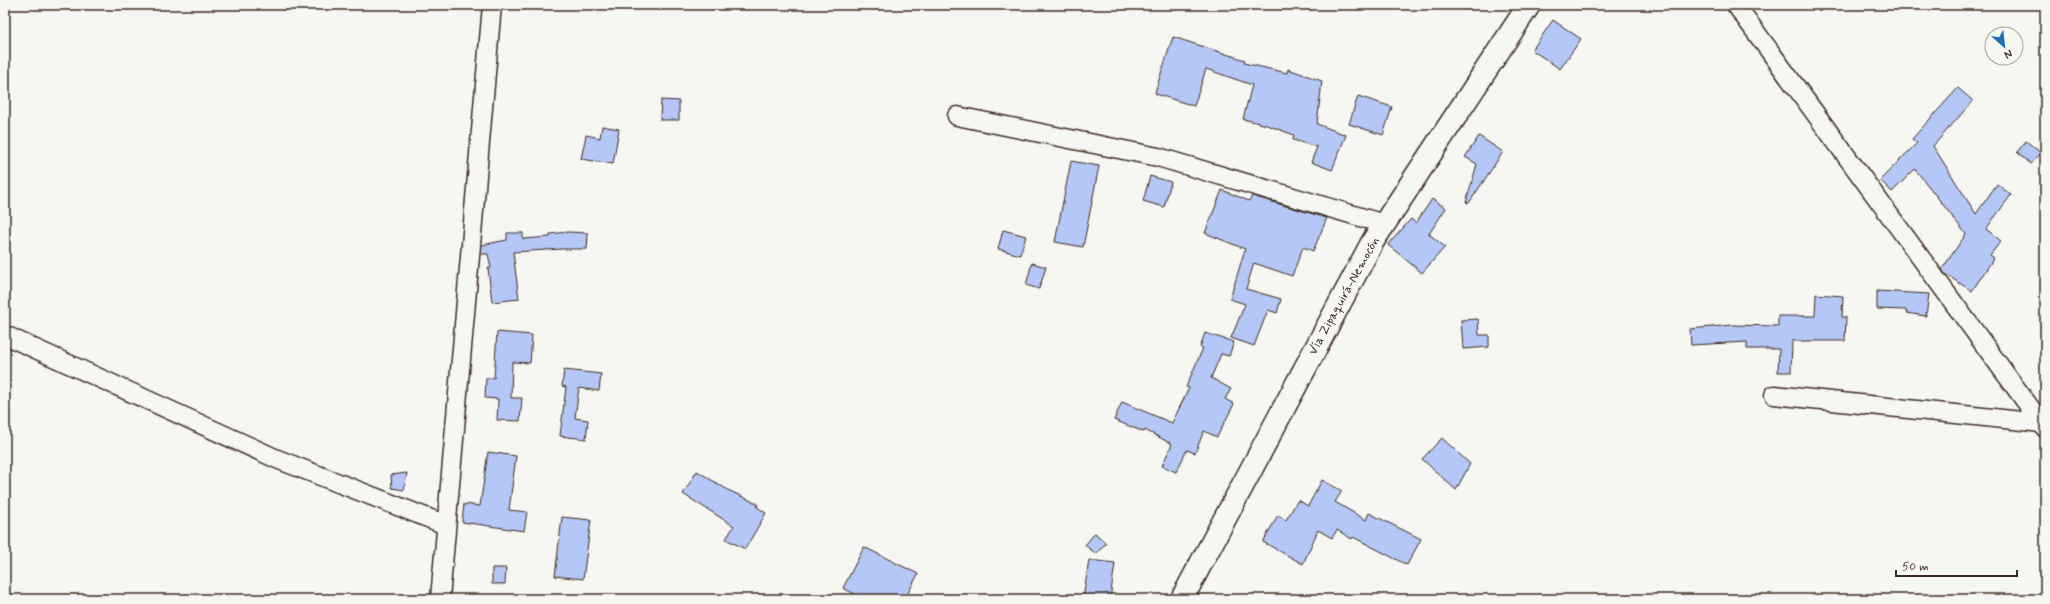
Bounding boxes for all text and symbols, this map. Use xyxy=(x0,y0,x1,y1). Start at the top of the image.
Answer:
north arrow xyxy=(1984,26,2024,66)
text: N xyxy=(2002,46,2015,62)
street label: Vía Zipaquirá-Nemocón xyxy=(1304,234,1384,358)
scale bar xyxy=(1896,552,2017,578)
text: 50 m xyxy=(1902,559,1929,575)

